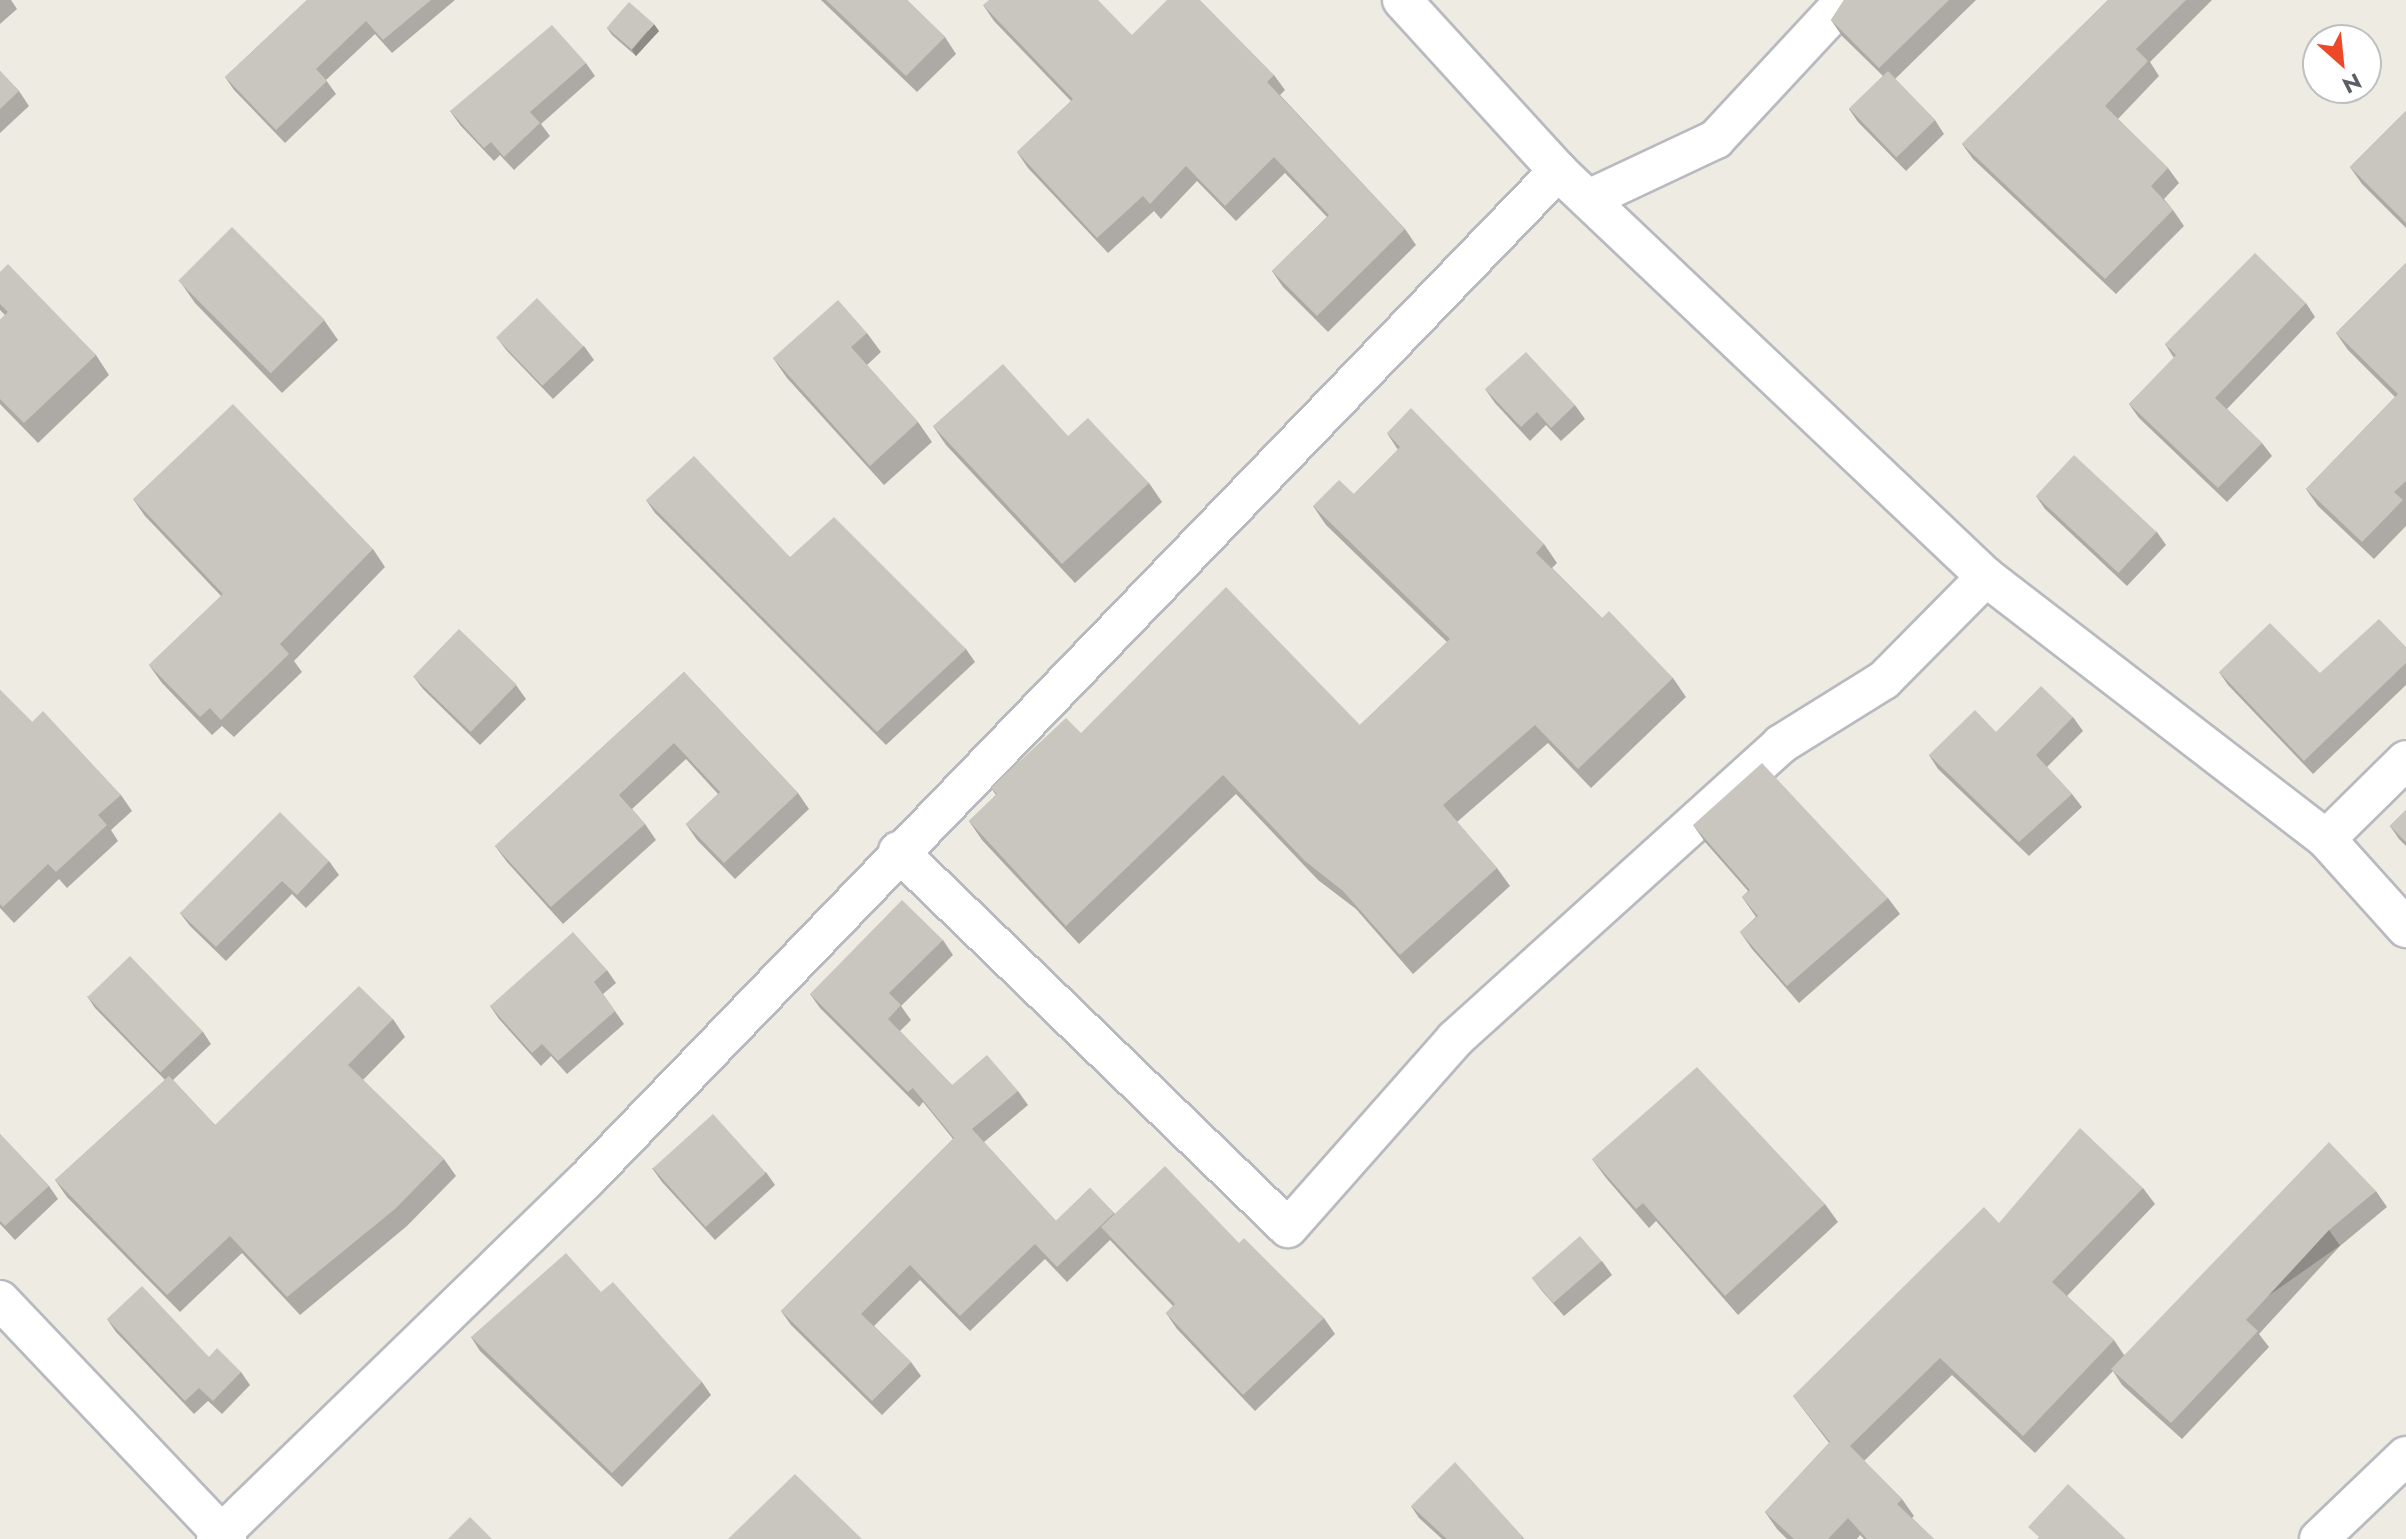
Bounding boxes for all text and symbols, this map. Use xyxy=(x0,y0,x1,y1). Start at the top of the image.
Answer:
north arrow xyxy=(2302,24,2382,104)
text: N xyxy=(2337,65,2367,102)

